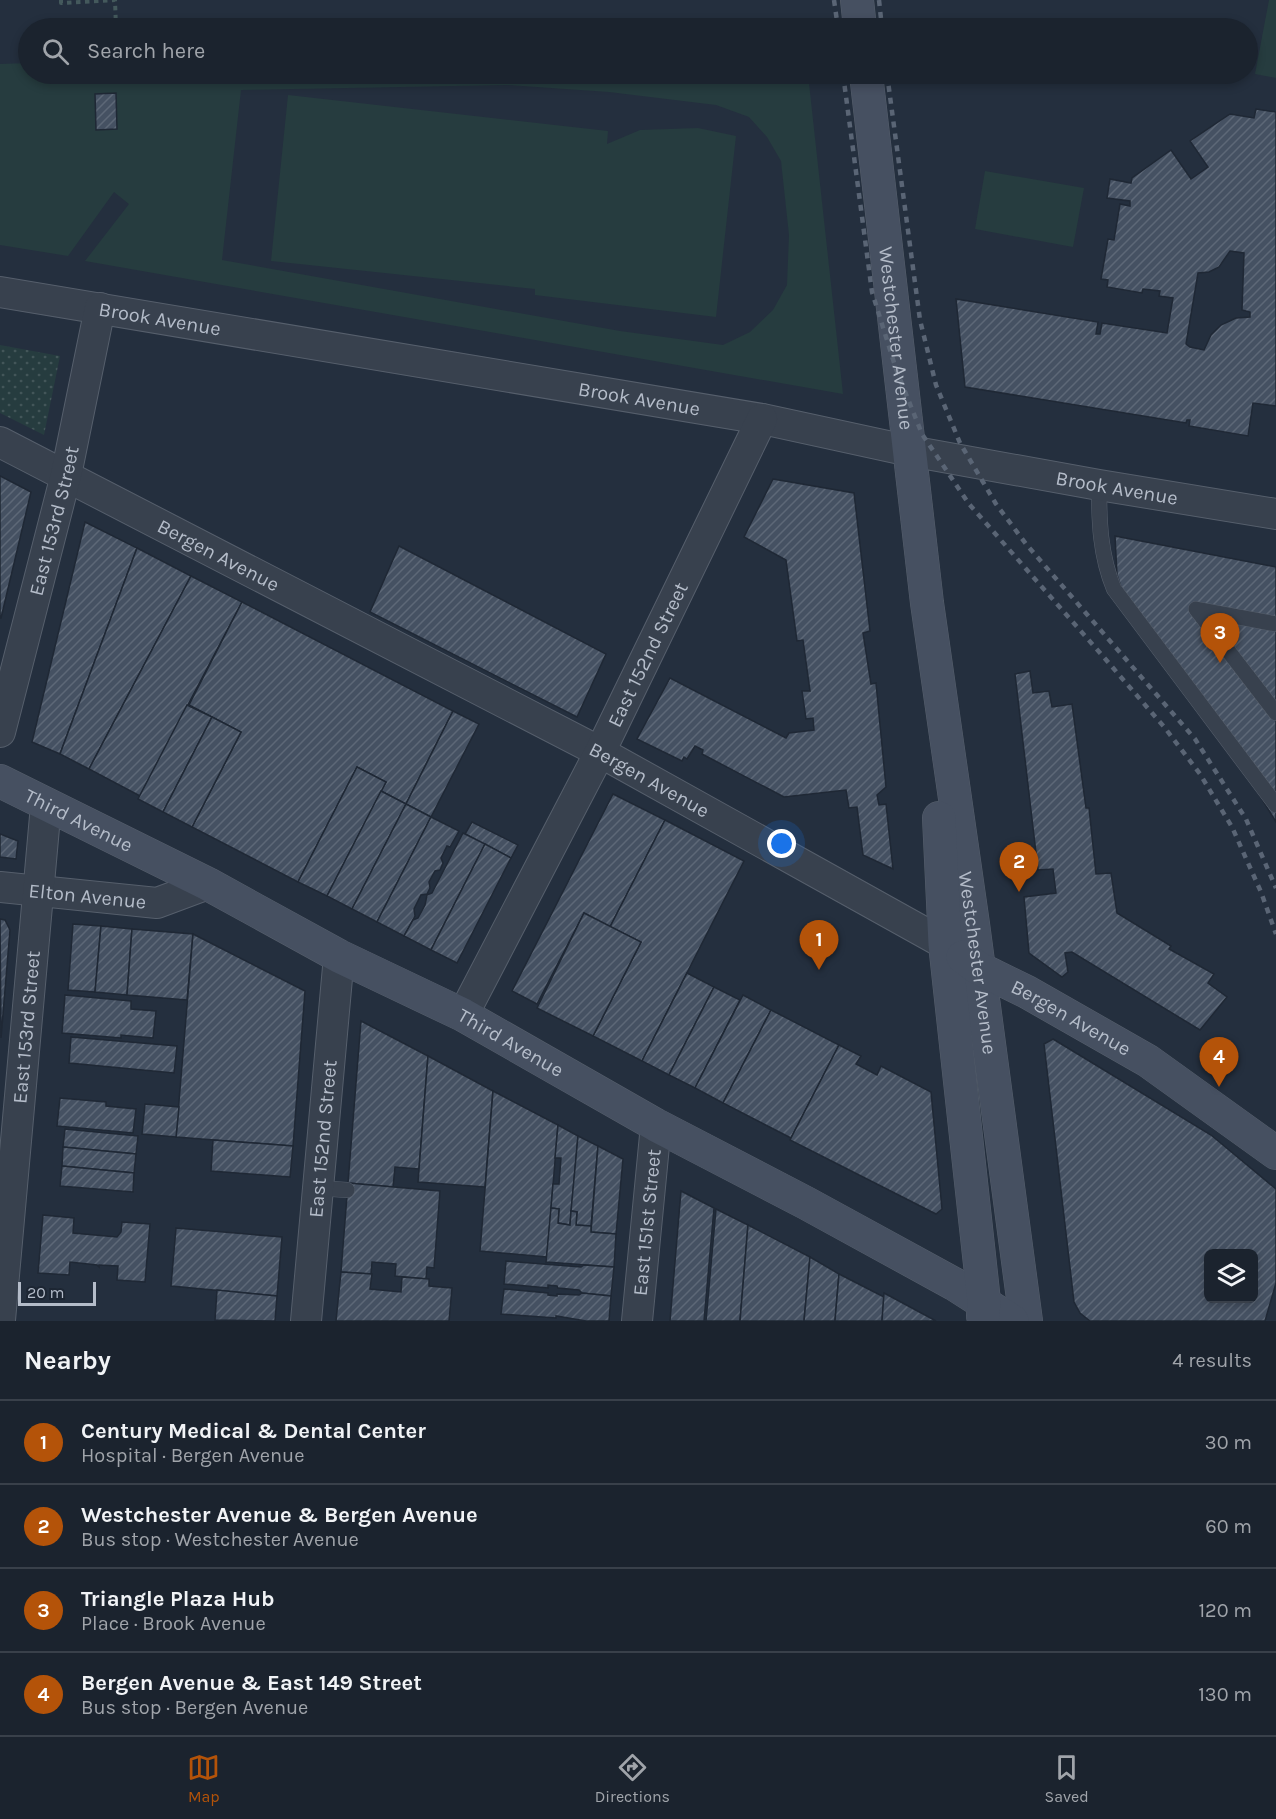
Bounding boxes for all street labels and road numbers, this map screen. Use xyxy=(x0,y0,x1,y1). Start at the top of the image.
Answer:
street label: Westchester Avenue xyxy=(874,245,918,431)
street label: Brook Avenue xyxy=(97,298,222,341)
street label: Brook Avenue xyxy=(576,378,702,421)
street label: East 153rd Street xyxy=(24,443,84,598)
street label: Brook Avenue xyxy=(1054,466,1179,510)
street label: Bergen Avenue xyxy=(154,514,283,596)
street label: East 152nd Street xyxy=(603,578,693,731)
street label: Bergen Avenue xyxy=(585,737,713,823)
street label: Third Avenue xyxy=(21,784,137,857)
street label: Westchester Avenue xyxy=(954,870,1001,1056)
street label: Elton Avenue xyxy=(28,879,147,914)
street label: East 153rd Street xyxy=(8,949,45,1105)
street label: Bergen Avenue xyxy=(1007,975,1135,1061)
street label: Third Avenue xyxy=(454,1004,567,1082)
street label: East 152nd Street xyxy=(304,1058,342,1219)
street label: East 151st Street xyxy=(628,1148,666,1297)

